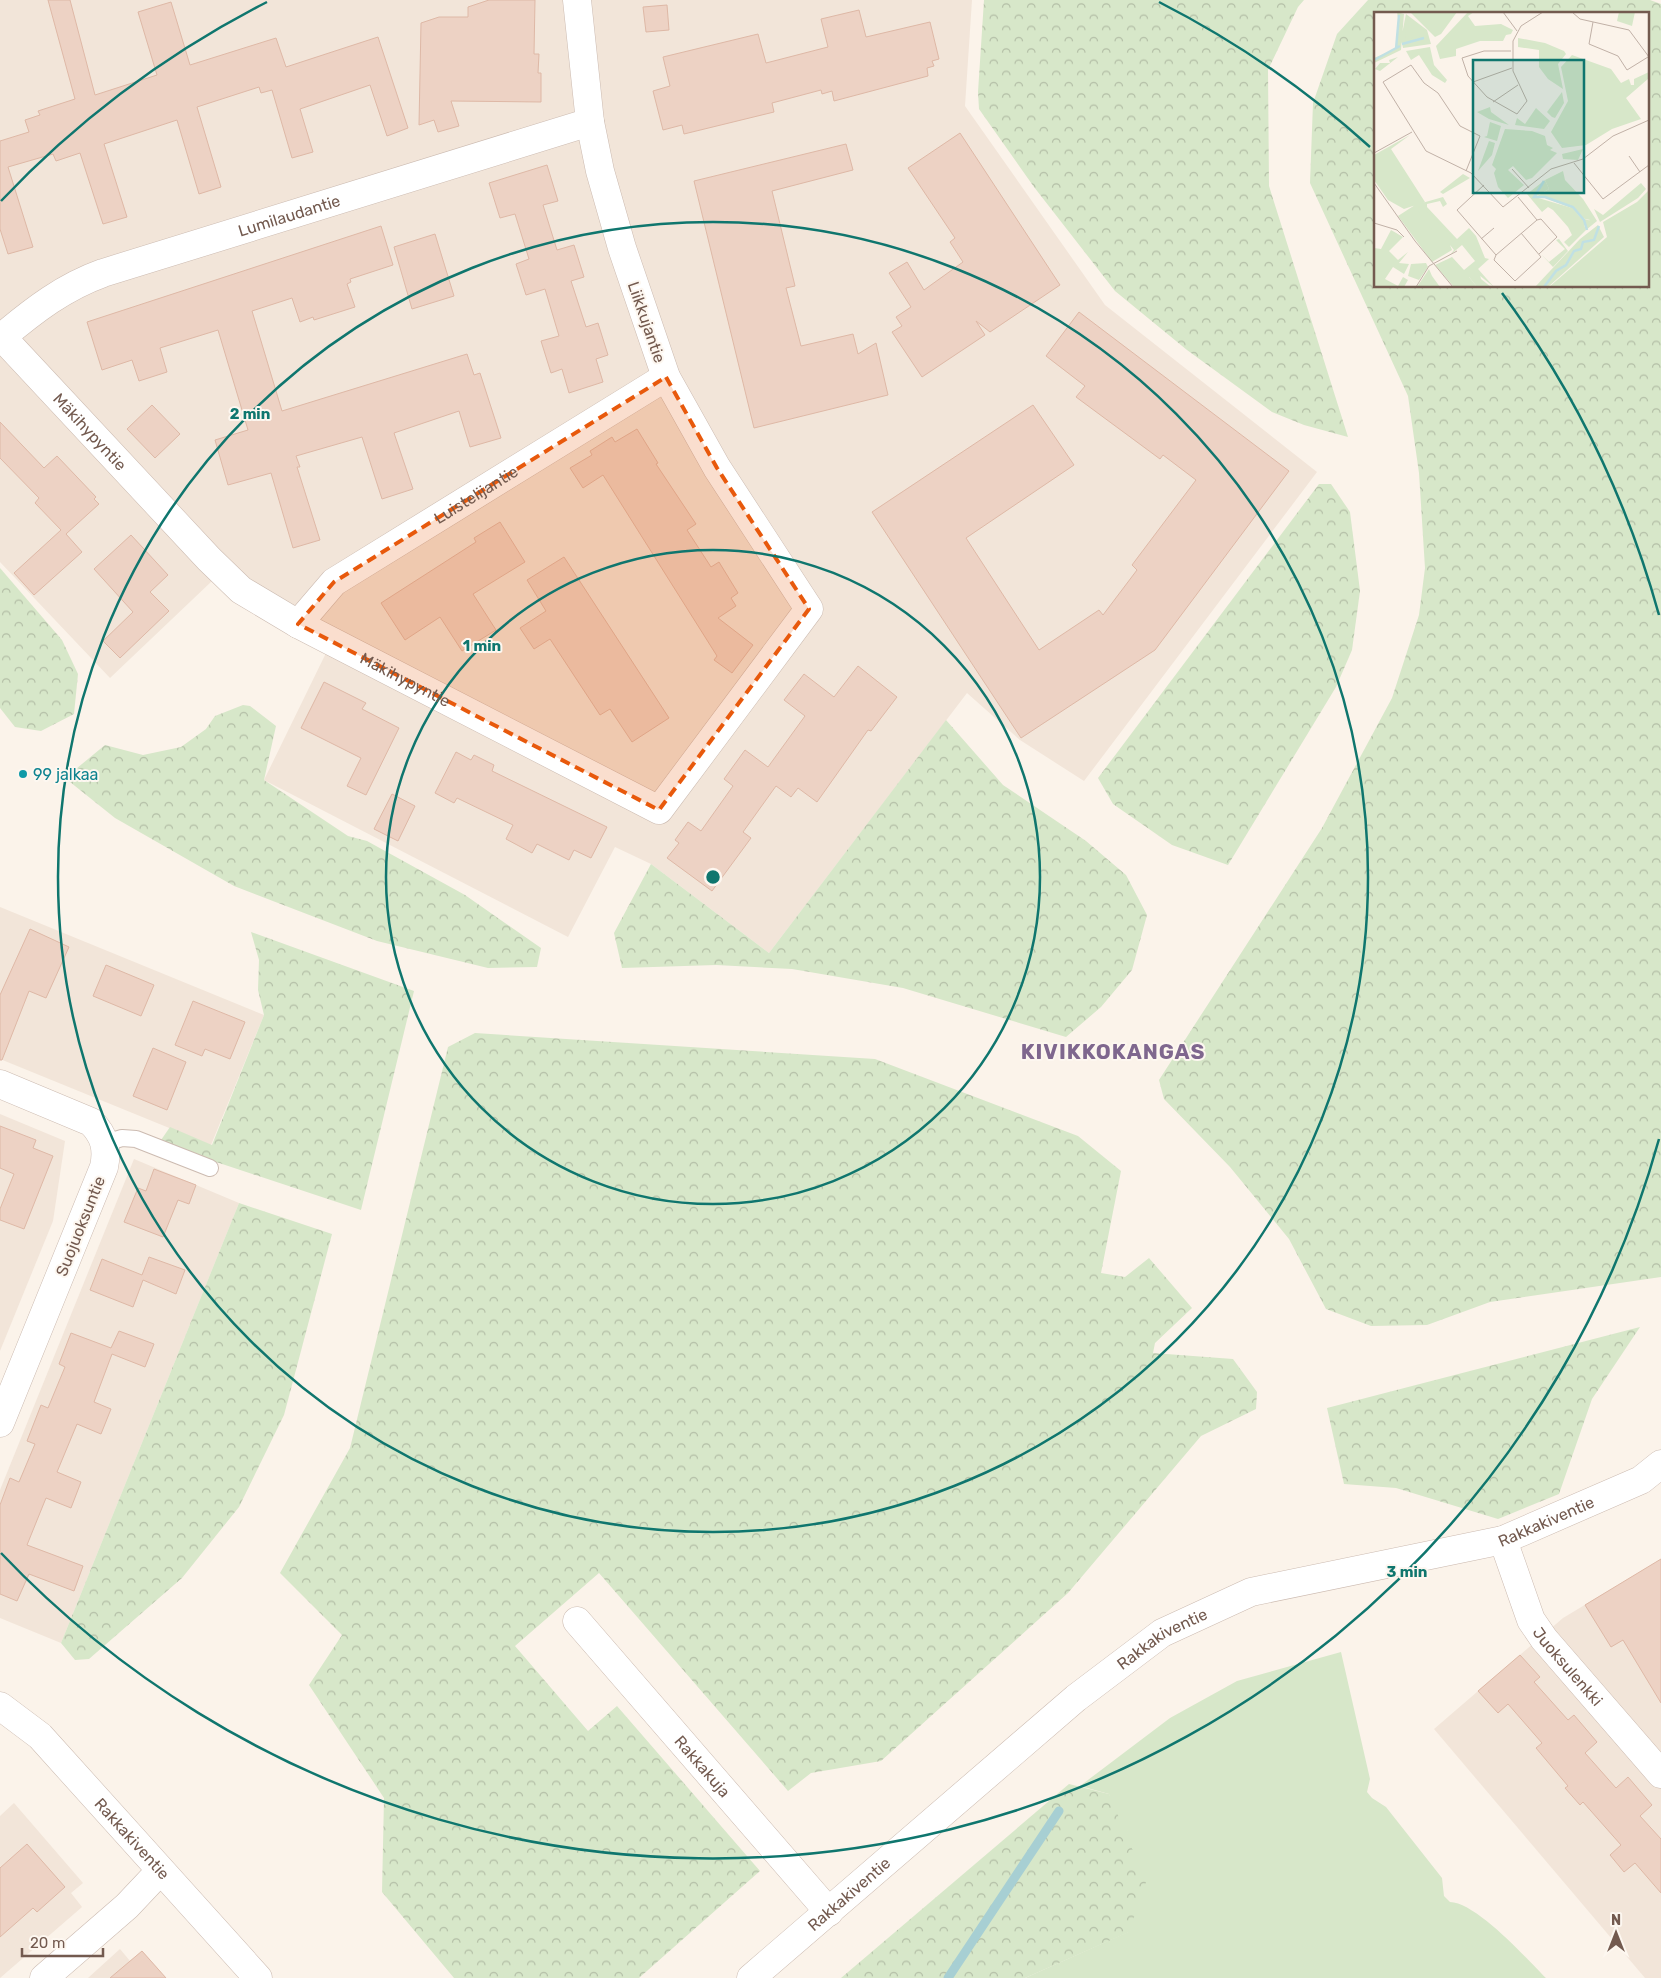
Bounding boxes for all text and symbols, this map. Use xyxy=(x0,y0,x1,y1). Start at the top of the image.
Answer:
inset map xyxy=(1374,12,1648,288)
street label: Lumilaudantie xyxy=(236,191,343,241)
street label: Liikkujantie xyxy=(624,279,669,365)
street label: Mäkihypyntie xyxy=(49,389,130,474)
text: 2 min xyxy=(230,405,270,423)
street label: Luistelijantie xyxy=(431,462,522,528)
text: 1 min xyxy=(463,637,501,655)
street label: Mäkihypyntie xyxy=(357,649,453,711)
place label: 99 jalkaa xyxy=(33,765,98,784)
marker: 99 jalkaa xyxy=(17,768,29,780)
centre of rings xyxy=(704,868,722,886)
district label: KIVIKKOKANGAS xyxy=(1021,1039,1205,1064)
street label: Suojuoksuntie xyxy=(52,1173,109,1279)
street label: Rakkakiventie xyxy=(1495,1493,1597,1551)
text: 3 min xyxy=(1387,1563,1427,1581)
street label: Rakkakiventie xyxy=(1113,1604,1210,1674)
street label: Juoksulenkki xyxy=(1529,1623,1607,1710)
street label: Rakkakuja xyxy=(670,1732,734,1801)
street label: Rakkakiventie xyxy=(90,1794,174,1883)
street label: Rakkakiventie xyxy=(804,1853,894,1935)
north arrow xyxy=(1591,1908,1641,1958)
text: N xyxy=(1611,1912,1621,1929)
scale bar xyxy=(22,1926,104,1958)
text: 20 m xyxy=(30,1934,65,1952)

